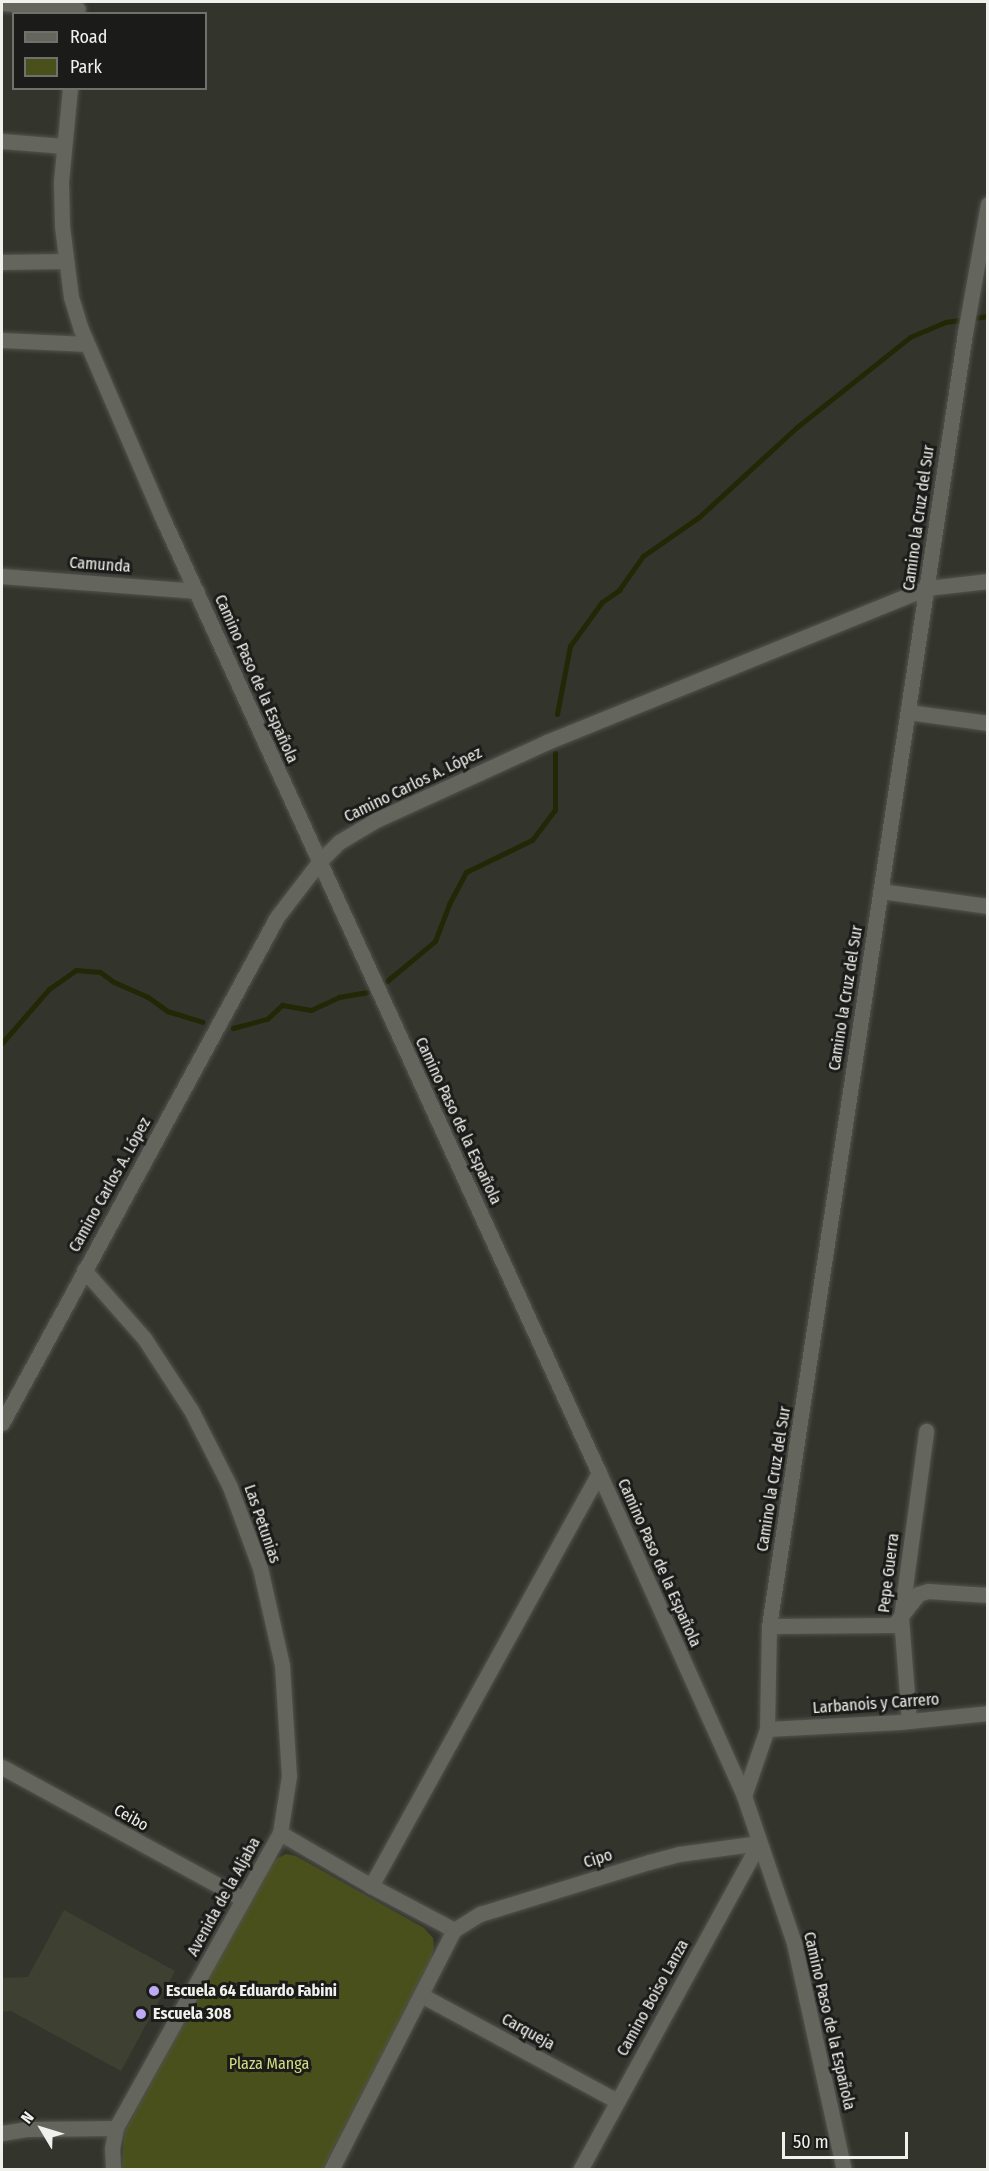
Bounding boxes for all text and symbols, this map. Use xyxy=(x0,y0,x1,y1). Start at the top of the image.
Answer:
legend xyxy=(12,12,207,90)
text: Road xyxy=(70,26,107,48)
text: Park xyxy=(70,56,102,78)
street label: Camino la Cruz del Sur xyxy=(899,444,939,592)
street label: Camunda xyxy=(69,553,131,577)
street label: Camino Paso de la Española xyxy=(210,592,302,766)
street label: Camino Carlos A. López xyxy=(341,743,485,827)
street label: Camino la Cruz del Sur xyxy=(825,924,867,1072)
street label: Camino Paso de la Española xyxy=(411,1034,505,1208)
street label: Camino Carlos A. López xyxy=(65,1114,155,1256)
street label: Camino la Cruz del Sur xyxy=(753,1405,795,1553)
street label: Camino Paso de la Española xyxy=(613,1476,705,1650)
street label: Las Petunias xyxy=(240,1482,284,1566)
street label: Pepe Guerra xyxy=(875,1532,903,1614)
street label: Larbanois y Carrero xyxy=(812,1690,940,1718)
street label: Ceibo xyxy=(110,1801,152,1835)
street label: Avenida de la Aljaba xyxy=(183,1834,265,1960)
street label: Cipo xyxy=(581,1846,615,1872)
street label: Camino Paso de la Española xyxy=(799,1930,859,2112)
street label: Camino Boiso Lanza xyxy=(613,1936,693,2060)
place label: Escuela 64 Eduardo Fabini xyxy=(166,1981,337,2001)
marker: Escuela 64 Eduardo Fabini xyxy=(147,1984,161,1998)
place label: Escuela 308 xyxy=(153,2004,231,2024)
marker: Escuela 308 xyxy=(134,2007,148,2021)
street label: Carqueja xyxy=(498,2010,558,2054)
park label: Plaza Manga xyxy=(229,2054,309,2074)
north arrow xyxy=(12,2099,72,2159)
text: N xyxy=(17,2108,38,2127)
scale bar xyxy=(785,2120,911,2158)
text: 50 m xyxy=(793,2131,829,2153)

